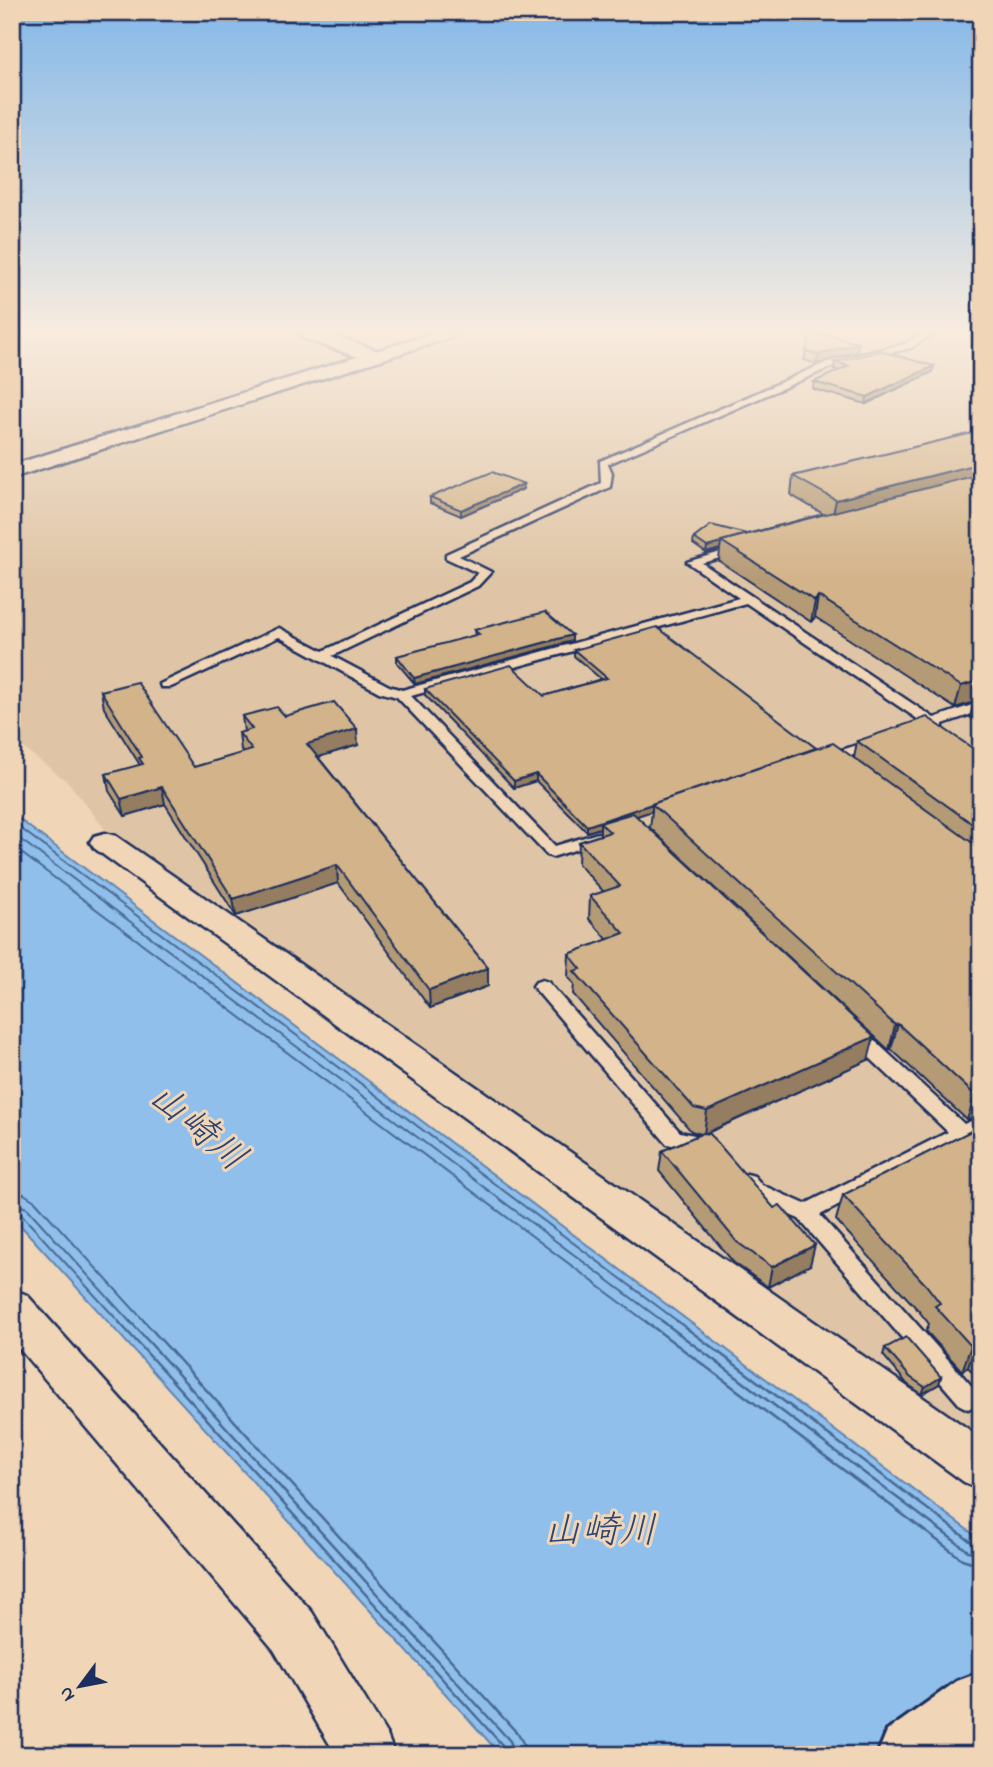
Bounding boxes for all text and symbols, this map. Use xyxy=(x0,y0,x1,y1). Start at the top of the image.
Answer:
water label: 山崎川 xyxy=(134,1071,258,1187)
water label: 山崎川 xyxy=(543,1505,657,1561)
north arrow xyxy=(46,1652,116,1722)
text: N xyxy=(53,1681,83,1706)

